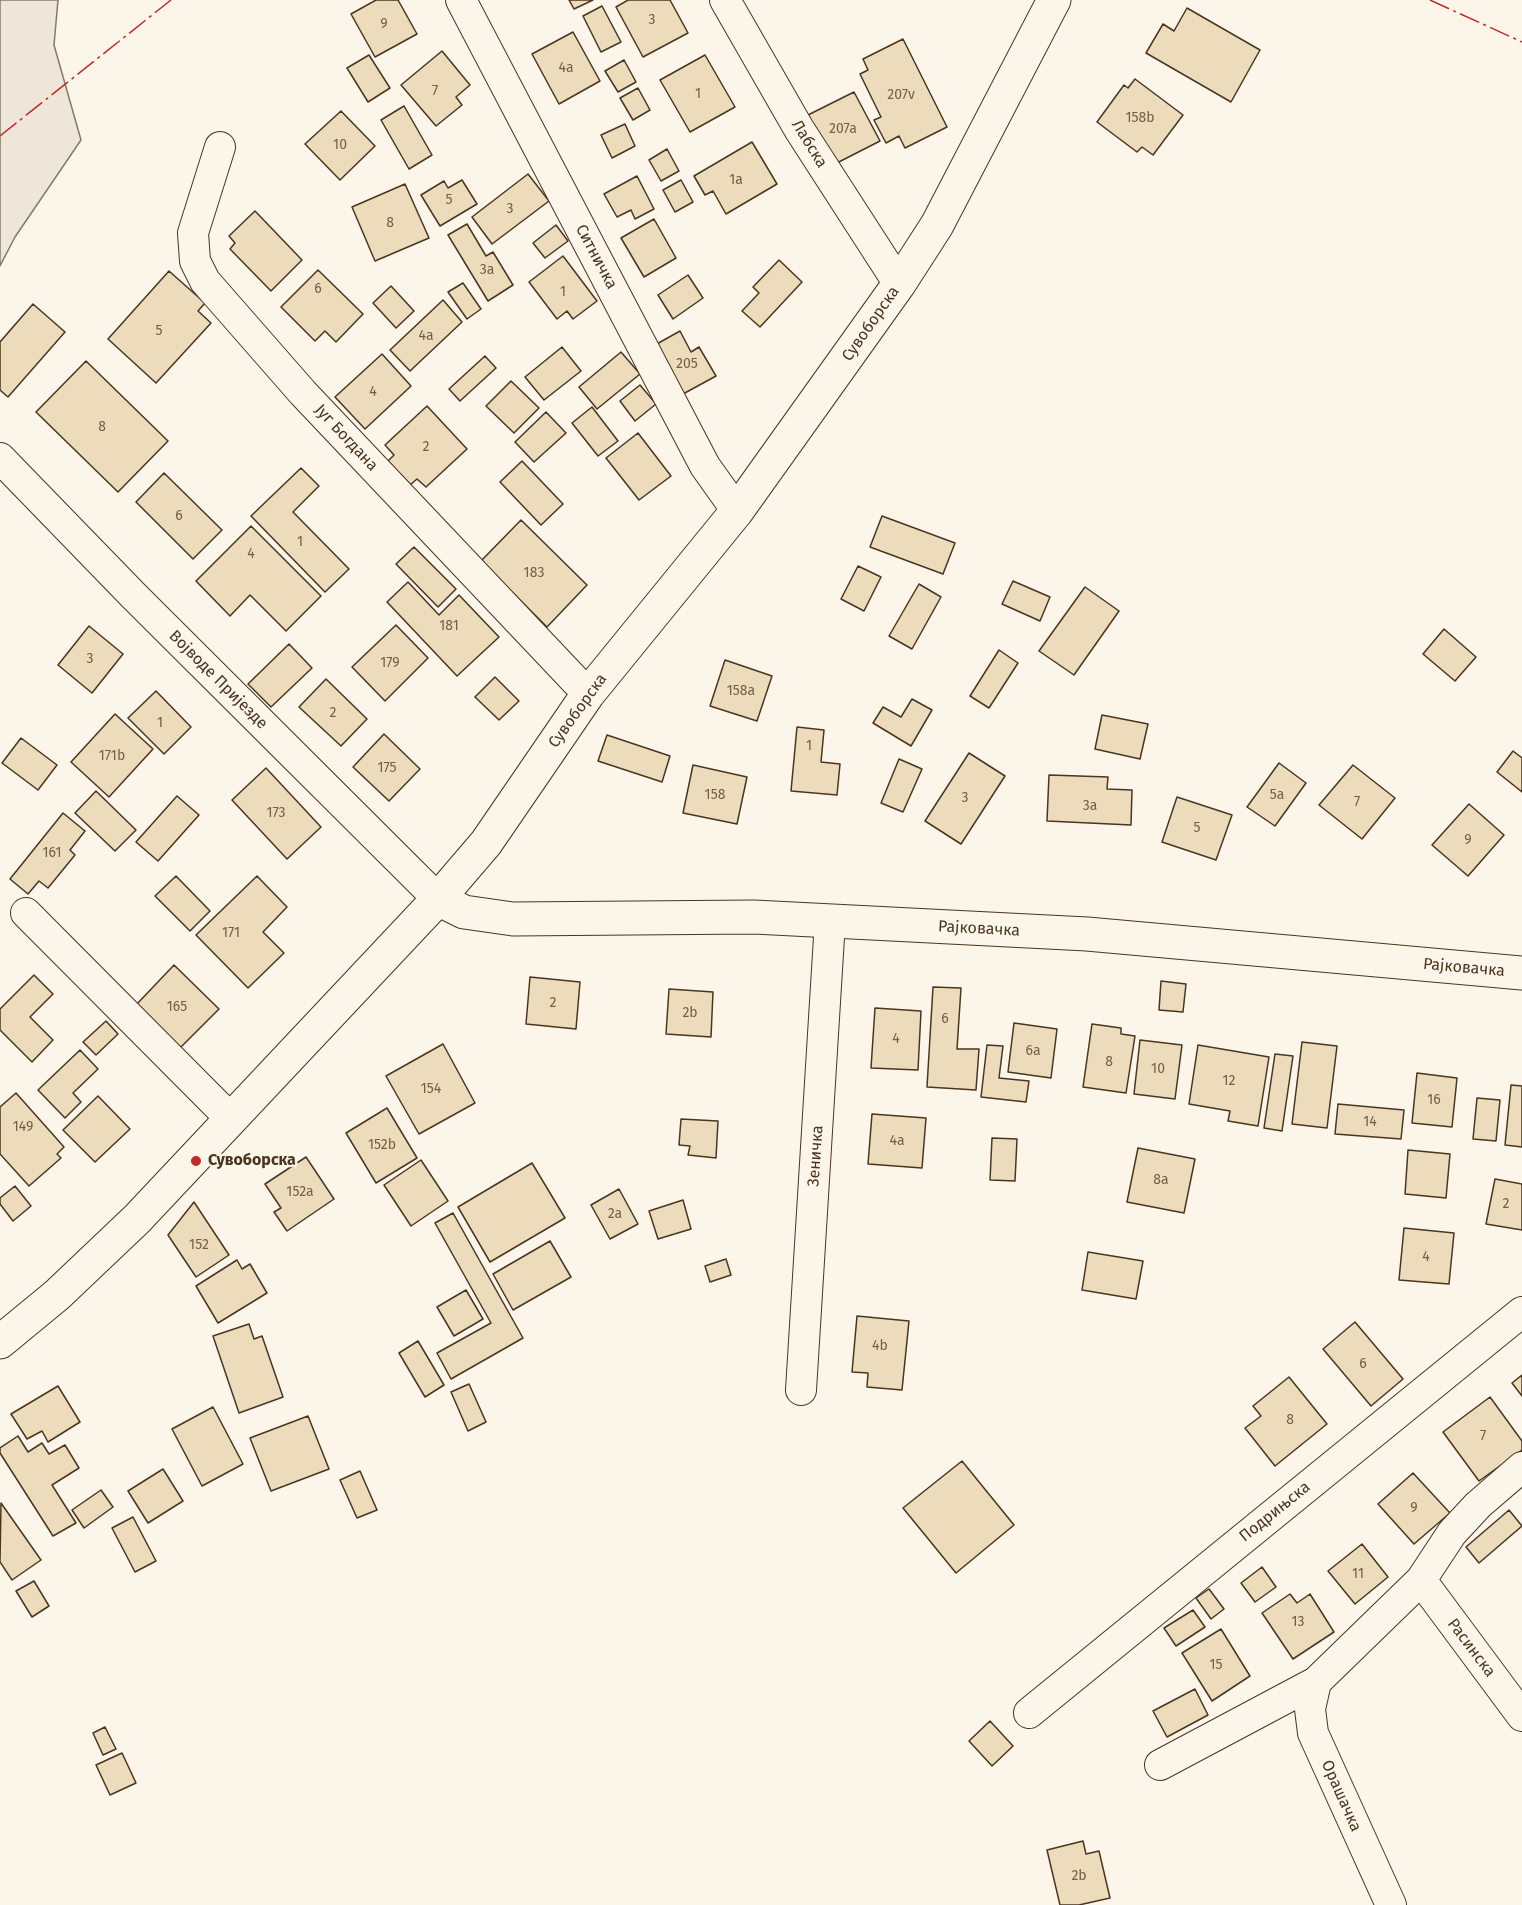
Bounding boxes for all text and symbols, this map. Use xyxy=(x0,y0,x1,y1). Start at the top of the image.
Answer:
house number: 3 xyxy=(649,12,655,28)
house number: 9 xyxy=(380,16,388,32)
house number: 4a xyxy=(558,60,574,76)
house number: 7 xyxy=(432,83,438,99)
house number: 1 xyxy=(695,86,701,102)
house number: 207v xyxy=(887,87,915,103)
house number: 158b xyxy=(1125,110,1155,126)
street label: Лабска xyxy=(787,116,831,172)
house number: 207a xyxy=(829,121,857,137)
house number: 10 xyxy=(333,137,347,153)
house number: 1a xyxy=(729,172,743,188)
house number: 5 xyxy=(445,192,453,208)
house number: 3 xyxy=(507,201,513,217)
house number: 8 xyxy=(386,215,394,231)
street label: Ситничка xyxy=(571,221,621,293)
house number: 3a xyxy=(480,262,494,278)
house number: 6 xyxy=(314,281,322,297)
street label: Сувоборска xyxy=(838,283,904,365)
house number: 1 xyxy=(560,284,566,300)
house number: 5 xyxy=(155,323,163,339)
house number: 4a xyxy=(418,328,434,344)
house number: 205 xyxy=(676,356,698,372)
house number: 4 xyxy=(369,384,377,400)
street label: Југ Богдана xyxy=(310,401,382,475)
house number: 8 xyxy=(98,419,106,435)
house number: 2 xyxy=(423,439,429,455)
house number: 6 xyxy=(175,508,183,524)
house number: 1 xyxy=(297,534,303,550)
house number: 4 xyxy=(247,546,255,562)
house number: 183 xyxy=(524,565,544,581)
house number: 181 xyxy=(439,618,459,634)
street label: Војводе Пријезде xyxy=(165,627,271,733)
house number: 3 xyxy=(87,651,93,667)
house number: 179 xyxy=(380,655,400,671)
street label: Сувоборска xyxy=(545,670,611,752)
house number: 158a xyxy=(727,683,755,699)
house number: 2 xyxy=(330,705,336,721)
house number: 1 xyxy=(157,715,163,731)
house number: 1 xyxy=(806,738,812,754)
house number: 171b xyxy=(99,748,125,764)
house number: 175 xyxy=(377,760,397,776)
house number: 158 xyxy=(705,787,725,803)
house number: 5a xyxy=(1270,787,1284,803)
house number: 3 xyxy=(962,790,968,806)
house number: 7 xyxy=(1354,794,1360,810)
house number: 3a xyxy=(1083,798,1097,814)
house number: 173 xyxy=(266,805,286,821)
house number: 5 xyxy=(1193,820,1201,836)
house number: 9 xyxy=(1464,832,1472,848)
house number: 161 xyxy=(43,845,61,861)
street label: Рајковачка xyxy=(937,917,1021,941)
house number: 171 xyxy=(222,925,240,941)
street label: Рајковачка xyxy=(1422,955,1506,981)
house number: 2 xyxy=(550,995,556,1011)
house number: 165 xyxy=(167,999,187,1015)
house number: 2b xyxy=(682,1005,698,1021)
house number: 6 xyxy=(941,1011,949,1027)
house number: 4 xyxy=(892,1031,900,1047)
house number: 6a xyxy=(1025,1043,1041,1059)
house number: 8 xyxy=(1105,1054,1113,1070)
house number: 10 xyxy=(1151,1061,1165,1077)
house number: 12 xyxy=(1223,1073,1235,1089)
house number: 154 xyxy=(421,1081,441,1097)
house number: 16 xyxy=(1427,1092,1441,1108)
house number: 14 xyxy=(1363,1114,1377,1130)
house number: 149 xyxy=(13,1119,33,1135)
street label: Зеничка xyxy=(804,1125,828,1187)
house number: 4a xyxy=(889,1133,905,1149)
house number: 152b xyxy=(368,1137,396,1153)
place label: Сувоборска xyxy=(208,1151,296,1171)
marker: Сувоборска xyxy=(189,1154,203,1168)
house number: 8a xyxy=(1153,1172,1169,1188)
house number: 152a xyxy=(286,1184,314,1200)
house number: 2 xyxy=(1503,1196,1509,1212)
house number: 2a xyxy=(608,1206,622,1222)
house number: 152 xyxy=(189,1237,209,1253)
house number: 4 xyxy=(1422,1249,1430,1265)
house number: 4b xyxy=(872,1338,888,1354)
house number: 6 xyxy=(1359,1356,1367,1372)
house number: 8 xyxy=(1286,1412,1294,1428)
house number: 7 xyxy=(1480,1428,1486,1444)
street label: Подрињска xyxy=(1236,1478,1314,1546)
house number: 9 xyxy=(1410,1500,1418,1516)
house number: 11 xyxy=(1352,1566,1364,1582)
house number: 13 xyxy=(1291,1614,1305,1630)
street label: Расинска xyxy=(1443,1615,1499,1681)
house number: 15 xyxy=(1209,1657,1223,1673)
street label: Орашачка xyxy=(1317,1757,1365,1835)
house number: 2b xyxy=(1071,1868,1087,1884)

